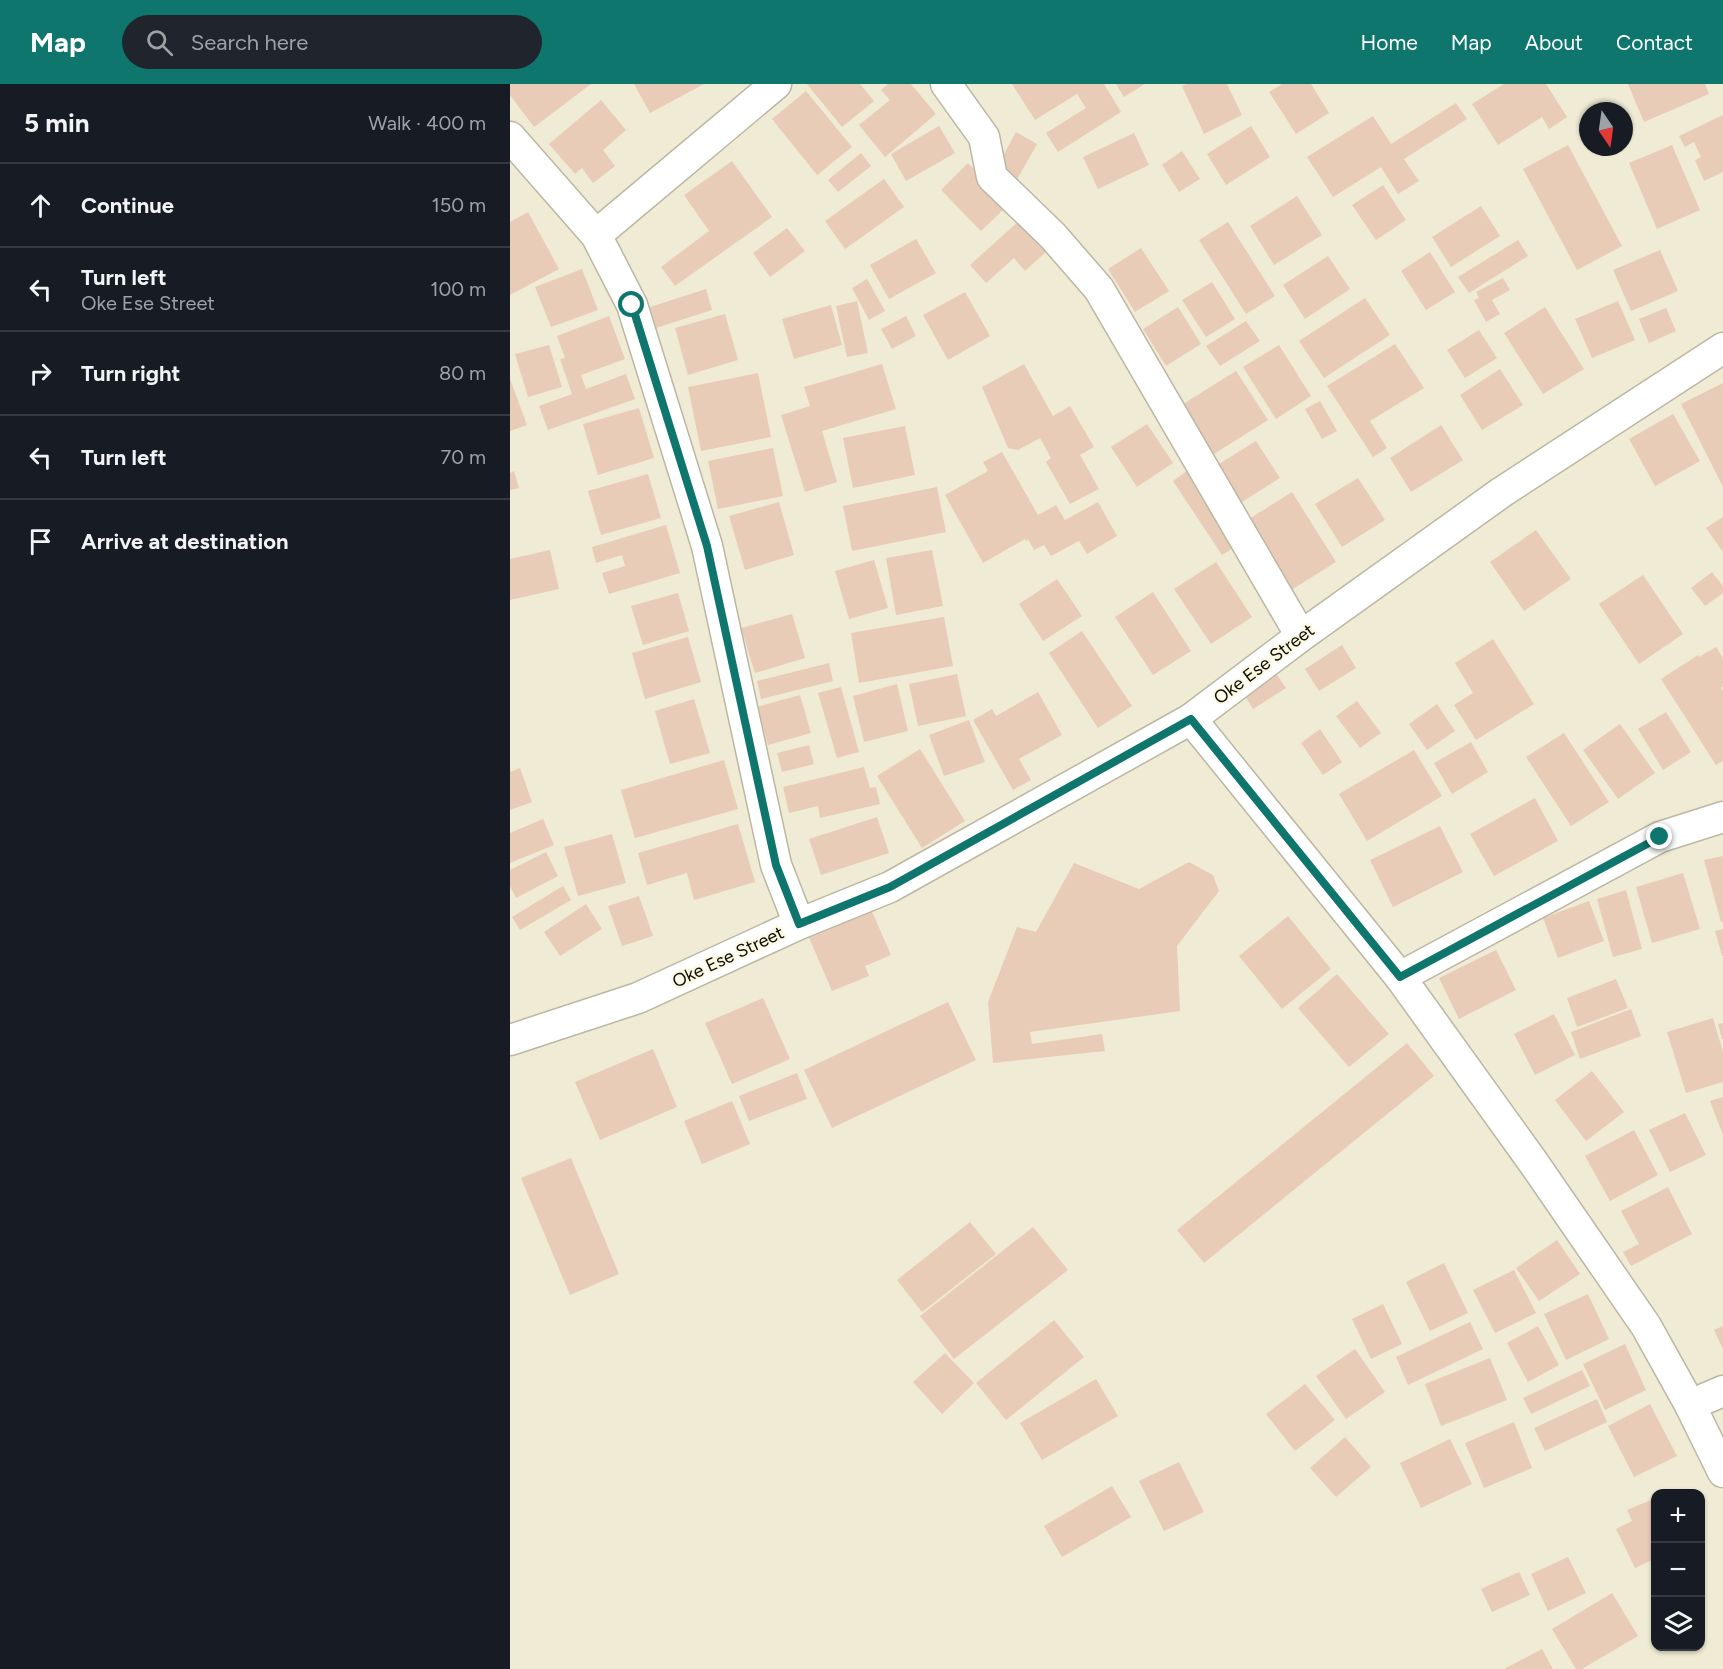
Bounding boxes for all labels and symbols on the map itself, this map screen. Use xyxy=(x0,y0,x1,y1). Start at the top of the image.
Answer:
north arrow xyxy=(1579,102,1633,156)
route start xyxy=(618,291,644,317)
street label: Oke Ese Street xyxy=(1209,619,1319,709)
route end xyxy=(1646,823,1672,849)
street label: Oke Ese Street xyxy=(669,921,787,992)

